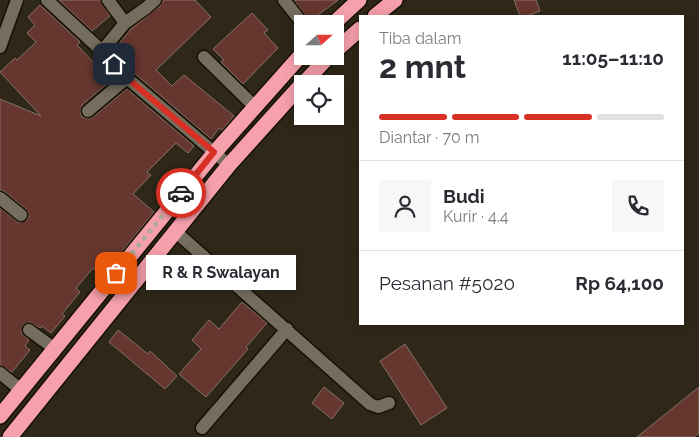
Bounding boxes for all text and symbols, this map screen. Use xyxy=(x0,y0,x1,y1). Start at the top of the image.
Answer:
north arrow xyxy=(294,15,344,65)
map controls xyxy=(294,15,344,125)
text: Tiba dalam xyxy=(379,29,461,48)
pin xyxy=(93,43,135,85)
text: 11:05–11:10 xyxy=(562,47,664,69)
text: 2 mnt xyxy=(379,48,466,85)
icon: home xyxy=(100,50,128,78)
button: locate xyxy=(294,75,344,125)
text: Diantar · 70 m xyxy=(379,128,479,147)
courier xyxy=(156,168,206,218)
icon: car xyxy=(167,179,195,207)
button: person xyxy=(379,180,431,232)
button: phone xyxy=(612,180,664,232)
text: Budi xyxy=(443,185,485,207)
text: Kurir · 4.4 xyxy=(443,207,509,226)
pin xyxy=(95,252,137,294)
callout: R & R Swalayan xyxy=(146,256,296,290)
icon: bag xyxy=(102,259,130,287)
text: R & R Swalayan xyxy=(162,263,280,282)
text: Pesanan #5020 xyxy=(379,272,515,294)
text: Rp 64,100 xyxy=(575,272,664,294)

